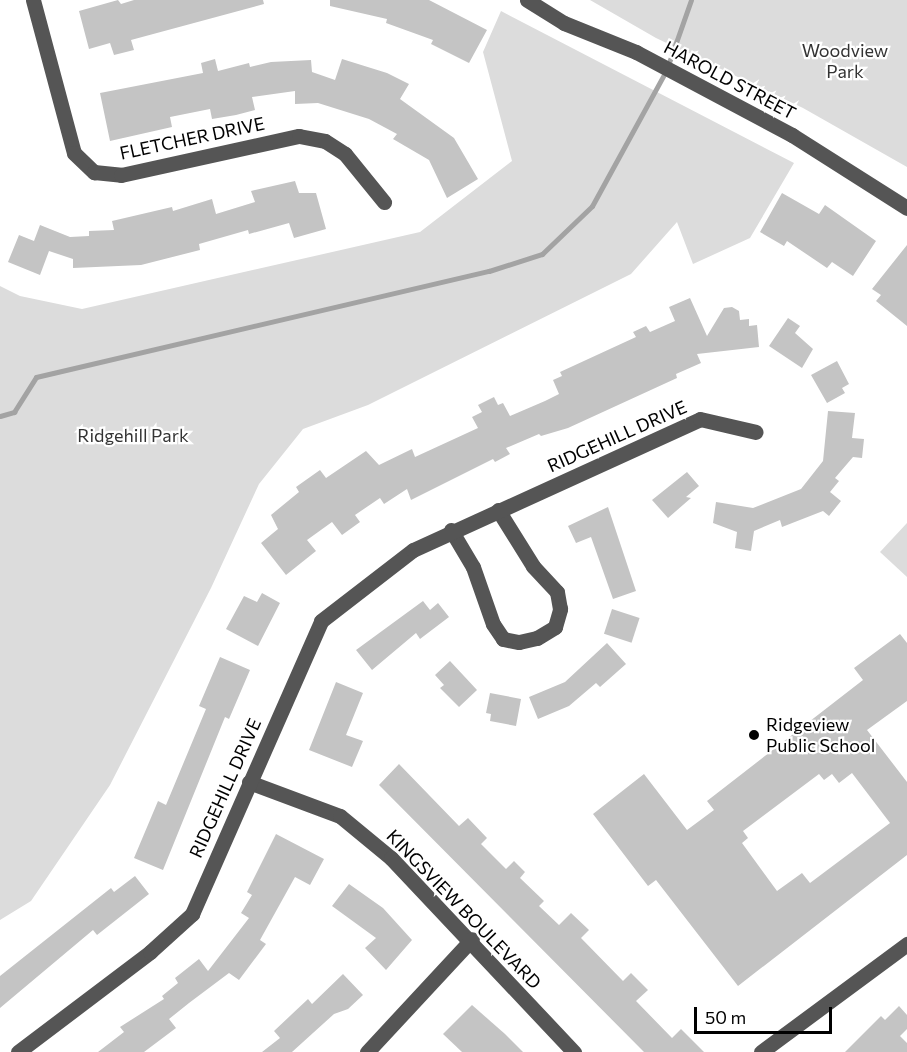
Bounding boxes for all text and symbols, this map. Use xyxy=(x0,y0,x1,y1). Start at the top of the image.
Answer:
street label: HAROLD STREET xyxy=(660,36,800,124)
park label: Woodview Park xyxy=(802,40,888,82)
street label: FLETCHER DRIVE xyxy=(118,112,266,164)
street label: RIDGEHILL DRIVE xyxy=(544,396,690,476)
park label: Ridgehill Park xyxy=(77,424,189,446)
place label: Ridgeview Public School xyxy=(766,714,875,756)
street label: RIDGEHILL DRIVE xyxy=(185,715,265,861)
marker: Ridgeview Public School xyxy=(747,728,761,742)
street label: KINGSVIEW BOULEVARD xyxy=(382,825,546,993)
scale bar xyxy=(697,995,835,1033)
text: 50 m xyxy=(705,1006,746,1028)

